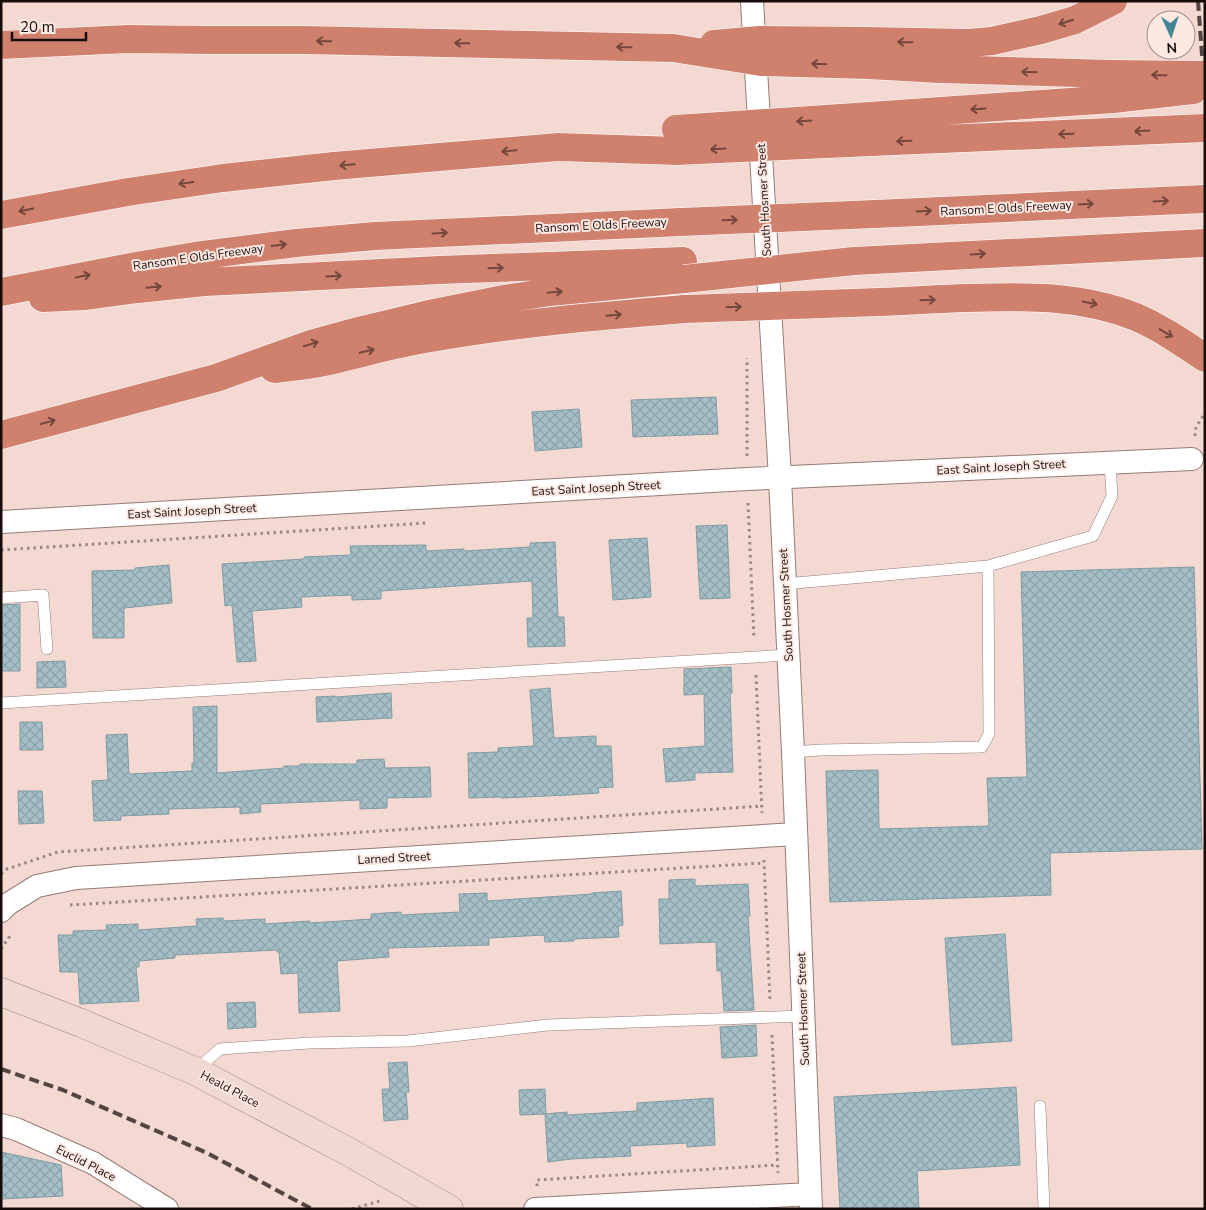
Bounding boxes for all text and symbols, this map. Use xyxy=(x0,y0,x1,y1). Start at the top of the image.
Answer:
scale bar xyxy=(12,10,86,42)
north arrow xyxy=(1146,10,1196,60)
text: 20 m xyxy=(20,17,55,37)
one-way arrow xyxy=(1058,18,1074,28)
one-way arrow xyxy=(316,36,332,46)
one-way arrow xyxy=(898,37,914,47)
text: N xyxy=(1166,38,1177,57)
one-way arrow xyxy=(454,39,470,48)
one-way arrow xyxy=(617,42,633,52)
one-way arrow xyxy=(811,59,827,68)
one-way arrow xyxy=(1021,67,1037,77)
one-way arrow xyxy=(1151,70,1167,80)
one-way arrow xyxy=(970,104,986,113)
one-way arrow xyxy=(796,116,812,126)
one-way arrow xyxy=(1135,126,1151,135)
one-way arrow xyxy=(1058,130,1074,139)
one-way arrow xyxy=(896,136,912,146)
street label: South Hosmer Street xyxy=(753,142,775,257)
one-way arrow xyxy=(710,145,726,154)
one-way arrow xyxy=(502,147,518,156)
one-way arrow xyxy=(340,160,356,169)
one-way arrow xyxy=(178,179,194,189)
one-way arrow xyxy=(1153,196,1169,205)
street label: Ransom E Olds Freeway xyxy=(940,197,1073,219)
one-way arrow xyxy=(1078,199,1094,209)
one-way arrow xyxy=(18,206,34,215)
one-way arrow xyxy=(916,207,932,216)
street label: Ransom E Olds Freeway xyxy=(535,214,668,236)
one-way arrow xyxy=(722,215,738,224)
one-way arrow xyxy=(432,228,448,237)
street label: Ransom E Olds Freeway xyxy=(132,240,265,274)
one-way arrow xyxy=(270,240,286,250)
one-way arrow xyxy=(970,250,986,259)
one-way arrow xyxy=(488,263,504,272)
one-way arrow xyxy=(75,270,91,280)
one-way arrow xyxy=(326,271,342,280)
one-way arrow xyxy=(146,282,162,292)
one-way arrow xyxy=(547,287,563,297)
one-way arrow xyxy=(919,295,935,304)
one-way arrow xyxy=(1081,299,1097,309)
one-way arrow xyxy=(725,303,741,312)
one-way arrow xyxy=(606,310,622,319)
one-way arrow xyxy=(1159,328,1173,338)
one-way arrow xyxy=(303,339,318,348)
one-way arrow xyxy=(358,346,374,355)
one-way arrow xyxy=(40,417,56,427)
street label: East Saint Joseph Street xyxy=(936,456,1067,478)
street label: East Saint Joseph Street xyxy=(531,477,662,499)
street label: East Saint Joseph Street xyxy=(127,500,258,522)
street label: South Hosmer Street xyxy=(775,547,797,662)
street label: Larned Street xyxy=(357,848,432,868)
street label: South Hosmer Street xyxy=(793,951,813,1066)
street label: Heald Place xyxy=(198,1067,262,1111)
street label: Euclid Place xyxy=(53,1141,119,1185)

